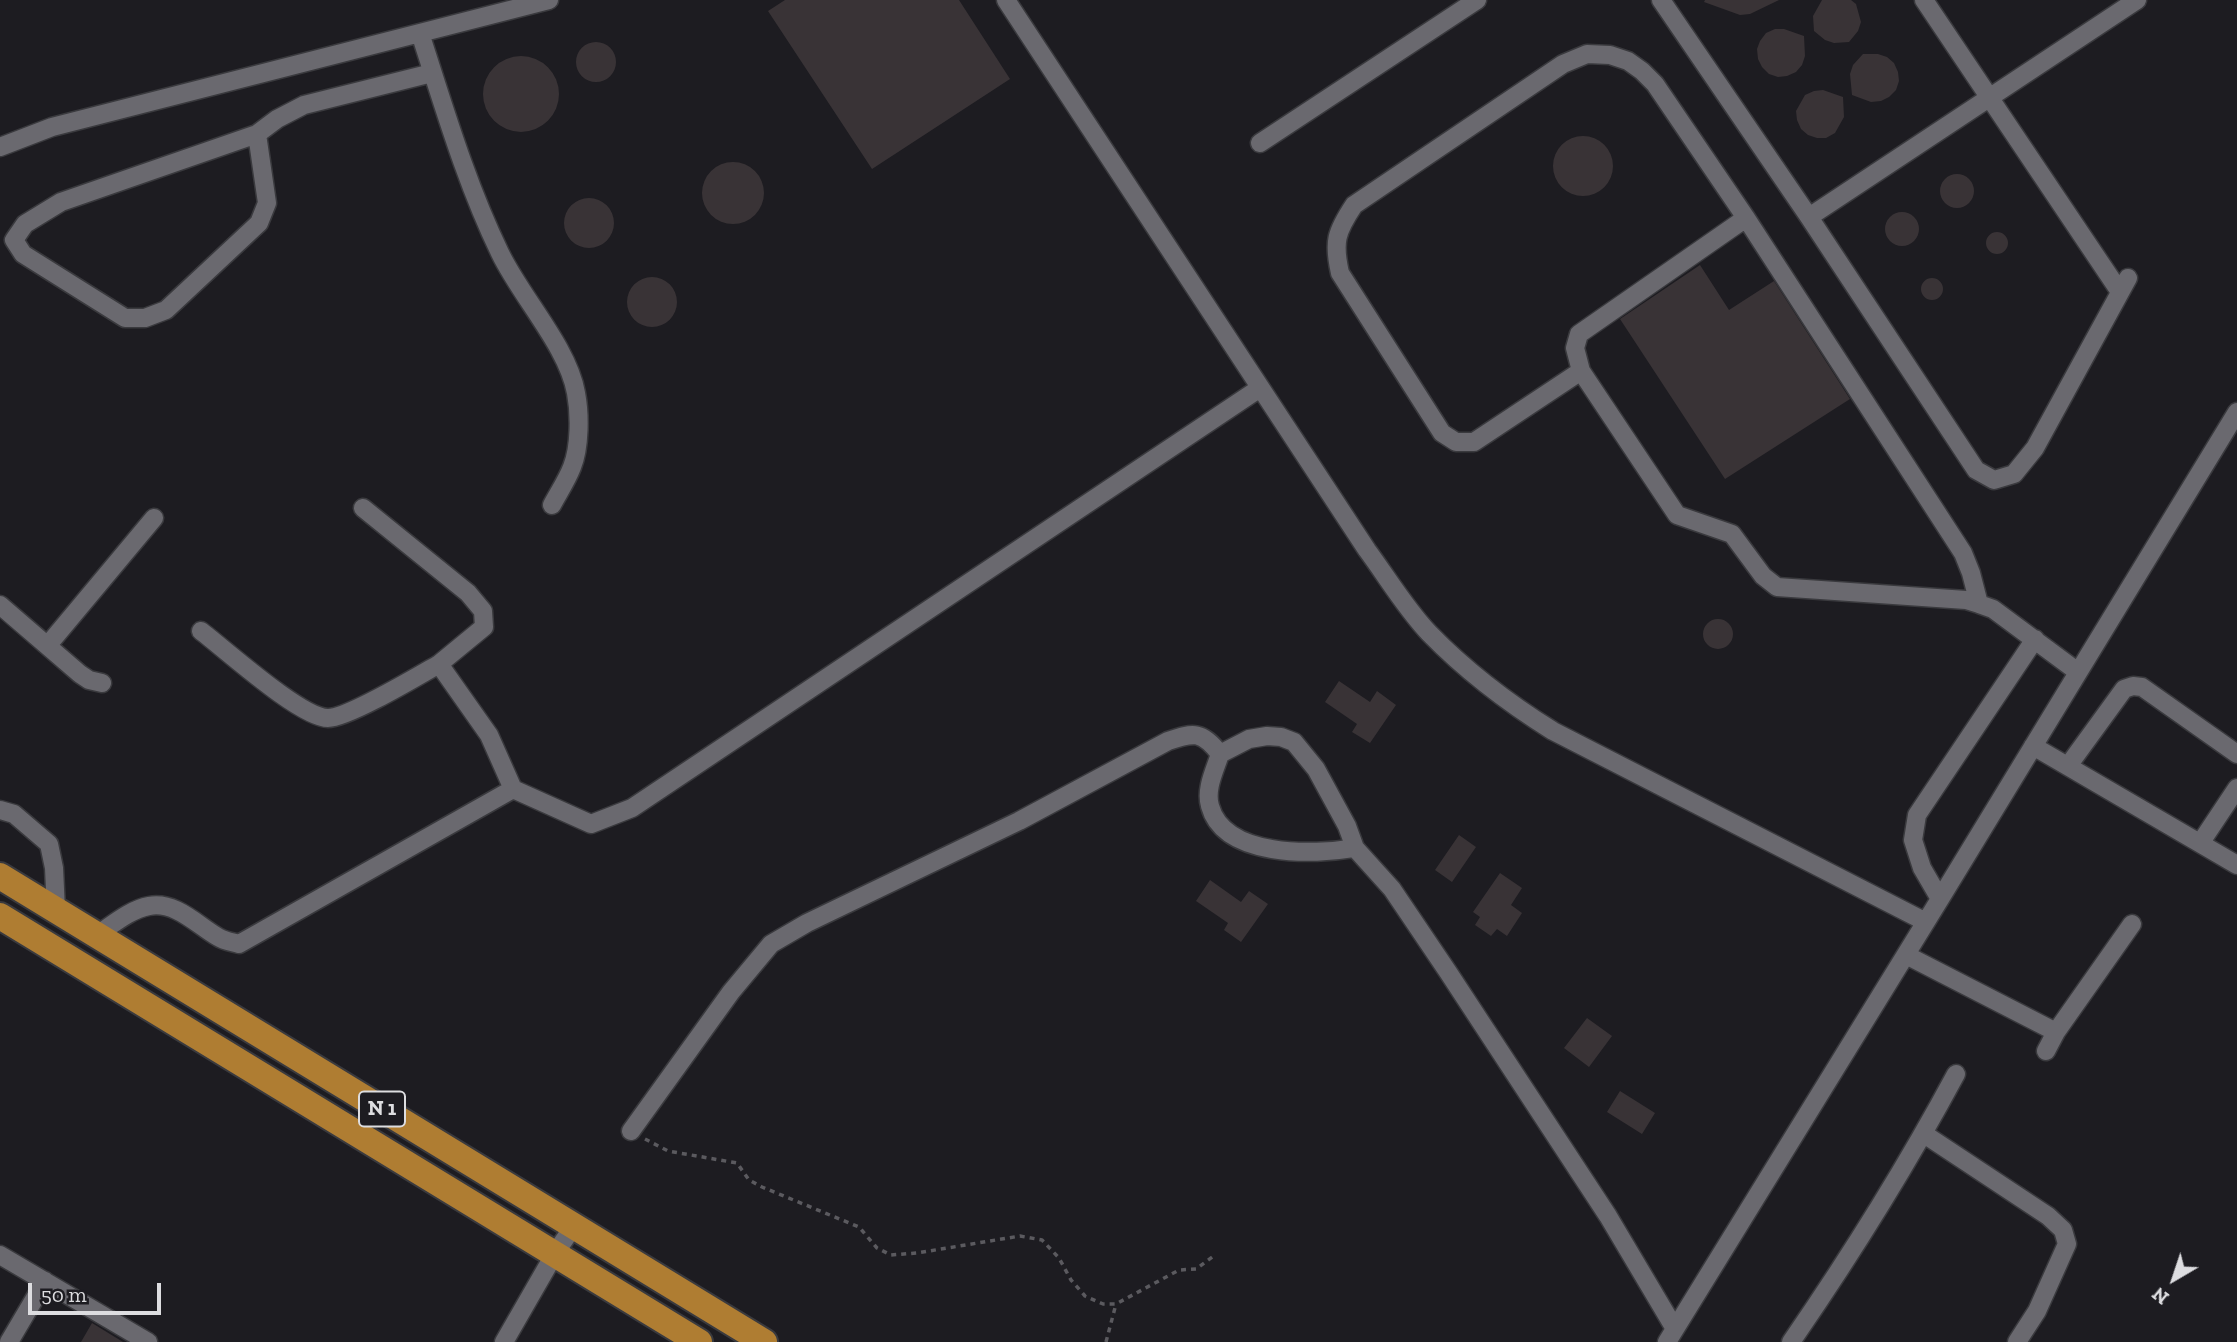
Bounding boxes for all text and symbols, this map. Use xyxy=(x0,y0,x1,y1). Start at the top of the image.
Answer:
road number: N 1 xyxy=(359,1092,405,1126)
north arrow xyxy=(2139,1244,2209,1314)
scale bar xyxy=(32,1268,164,1312)
text: 50 m xyxy=(41,1282,87,1307)
text: N xyxy=(2148,1282,2173,1309)

